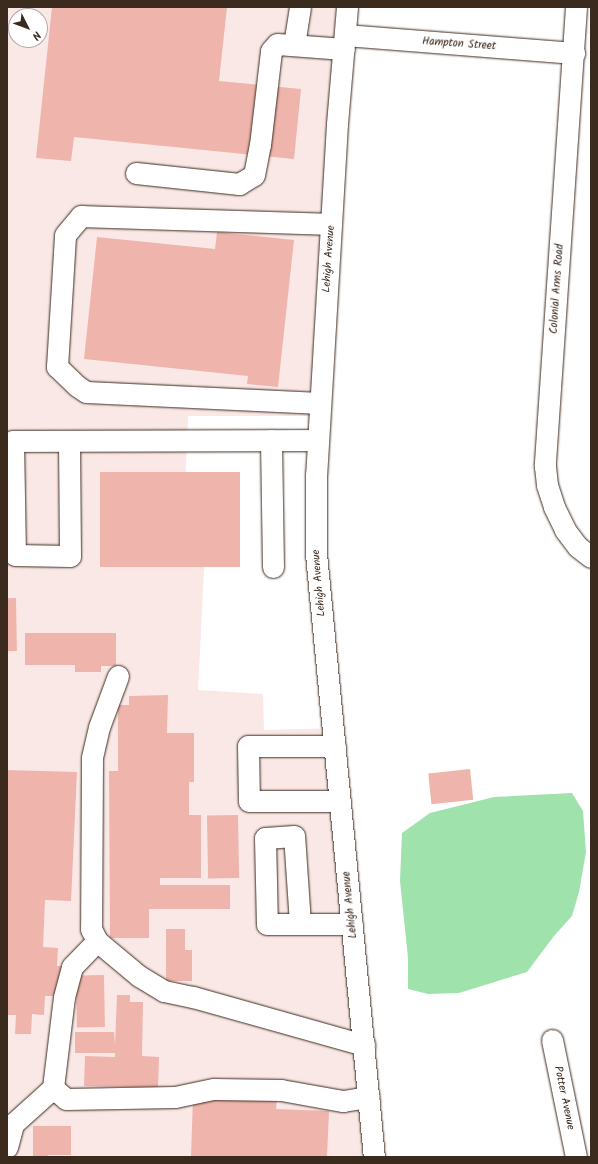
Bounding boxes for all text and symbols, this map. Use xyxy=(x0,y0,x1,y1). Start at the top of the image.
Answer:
north arrow xyxy=(8,8,48,48)
text: N xyxy=(27,27,45,44)
street label: Hampton Street xyxy=(422,35,496,53)
street label: Lehigh Avenue xyxy=(320,225,338,293)
street label: Colonial Arms Road xyxy=(547,244,567,334)
street label: Lehigh Avenue xyxy=(309,549,329,617)
street label: Lehigh Avenue xyxy=(340,871,360,939)
street label: Potter Avenue xyxy=(551,1065,577,1131)

